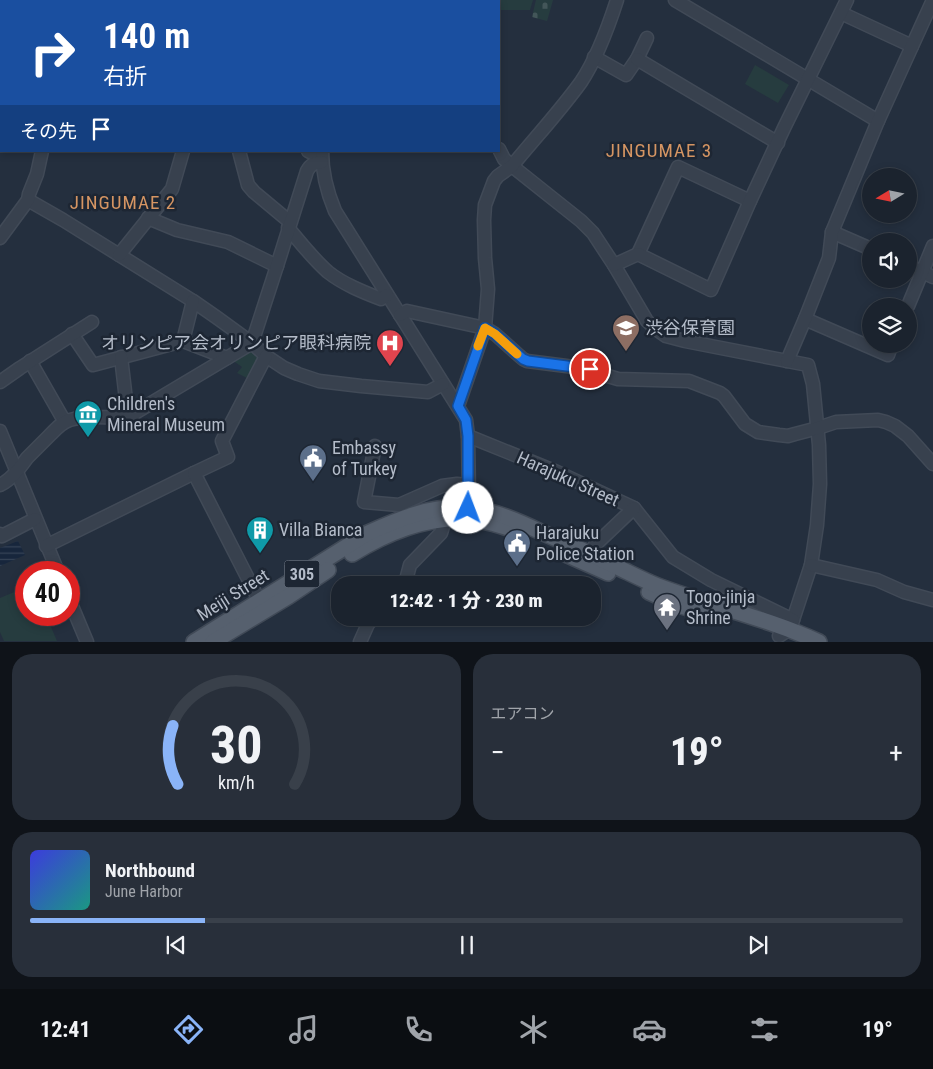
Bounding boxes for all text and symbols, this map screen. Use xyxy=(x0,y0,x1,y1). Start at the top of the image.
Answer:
text: 140 m xyxy=(103,16,190,57)
icon: right xyxy=(20,20,85,85)
text: 右折 xyxy=(103,64,147,89)
icon: arrive xyxy=(87,115,115,143)
text: その先 xyxy=(20,120,77,143)
district label: JINGUMAE 3 xyxy=(606,139,712,162)
north arrow xyxy=(862,168,918,222)
map controls xyxy=(862,168,917,353)
district label: JINGUMAE 2 xyxy=(70,191,176,214)
button: sound xyxy=(862,233,917,288)
button: layers xyxy=(862,298,917,353)
school or university icon: 渋谷保育園 xyxy=(611,313,641,352)
place label: 渋谷保育園 xyxy=(645,317,735,338)
hospital icon: オリンピア会オリンピア眼科病院 xyxy=(375,328,405,367)
place label: オリンピア会オリンピア眼科病院 xyxy=(101,332,371,353)
pin xyxy=(569,348,611,390)
icon: arrive xyxy=(576,355,604,383)
place label: Children's Mineral Museum xyxy=(107,393,225,435)
museum icon: Children's Mineral Museum xyxy=(73,399,103,438)
place label: Embassy of Turkey xyxy=(332,437,397,479)
public building icon: Embassy of Turkey xyxy=(298,443,328,482)
street label: Harajuku Street xyxy=(514,447,622,510)
position arrow xyxy=(441,481,493,533)
building icon: Villa Bianca xyxy=(245,515,275,554)
place label: Villa Bianca xyxy=(279,519,362,540)
place label: Harajuku Police Station xyxy=(536,522,635,564)
public building icon: Harajuku Police Station xyxy=(502,528,532,567)
road number: 305 xyxy=(284,560,320,588)
speed limit sign: 40 xyxy=(15,561,80,626)
street label: Meiji Street xyxy=(193,564,272,625)
place label: Togo-jinja Shrine xyxy=(686,586,755,628)
text: 12:42 · 1 分 · 230 m xyxy=(389,589,543,612)
temple icon: Togo-jinja Shrine xyxy=(652,592,682,631)
text: エアコン xyxy=(491,704,555,723)
text: 30 xyxy=(210,715,263,776)
text: 19° xyxy=(670,730,724,774)
text: − xyxy=(491,736,505,769)
text: + xyxy=(889,736,903,769)
text: km/h xyxy=(218,772,255,793)
text: Northbound xyxy=(105,859,195,882)
text: June Harbor xyxy=(105,882,183,901)
icon: previous xyxy=(162,931,190,959)
icon: pause xyxy=(453,931,481,959)
icon: next xyxy=(744,931,772,959)
icon: directions xyxy=(171,1012,206,1047)
icon: music xyxy=(286,1012,321,1047)
icon: phone xyxy=(401,1012,436,1047)
icon: climate xyxy=(516,1012,551,1047)
icon: car xyxy=(632,1012,667,1047)
icon: filters xyxy=(747,1012,782,1047)
text: 12:41 xyxy=(40,1017,91,1042)
text: 19° xyxy=(862,1017,893,1042)

